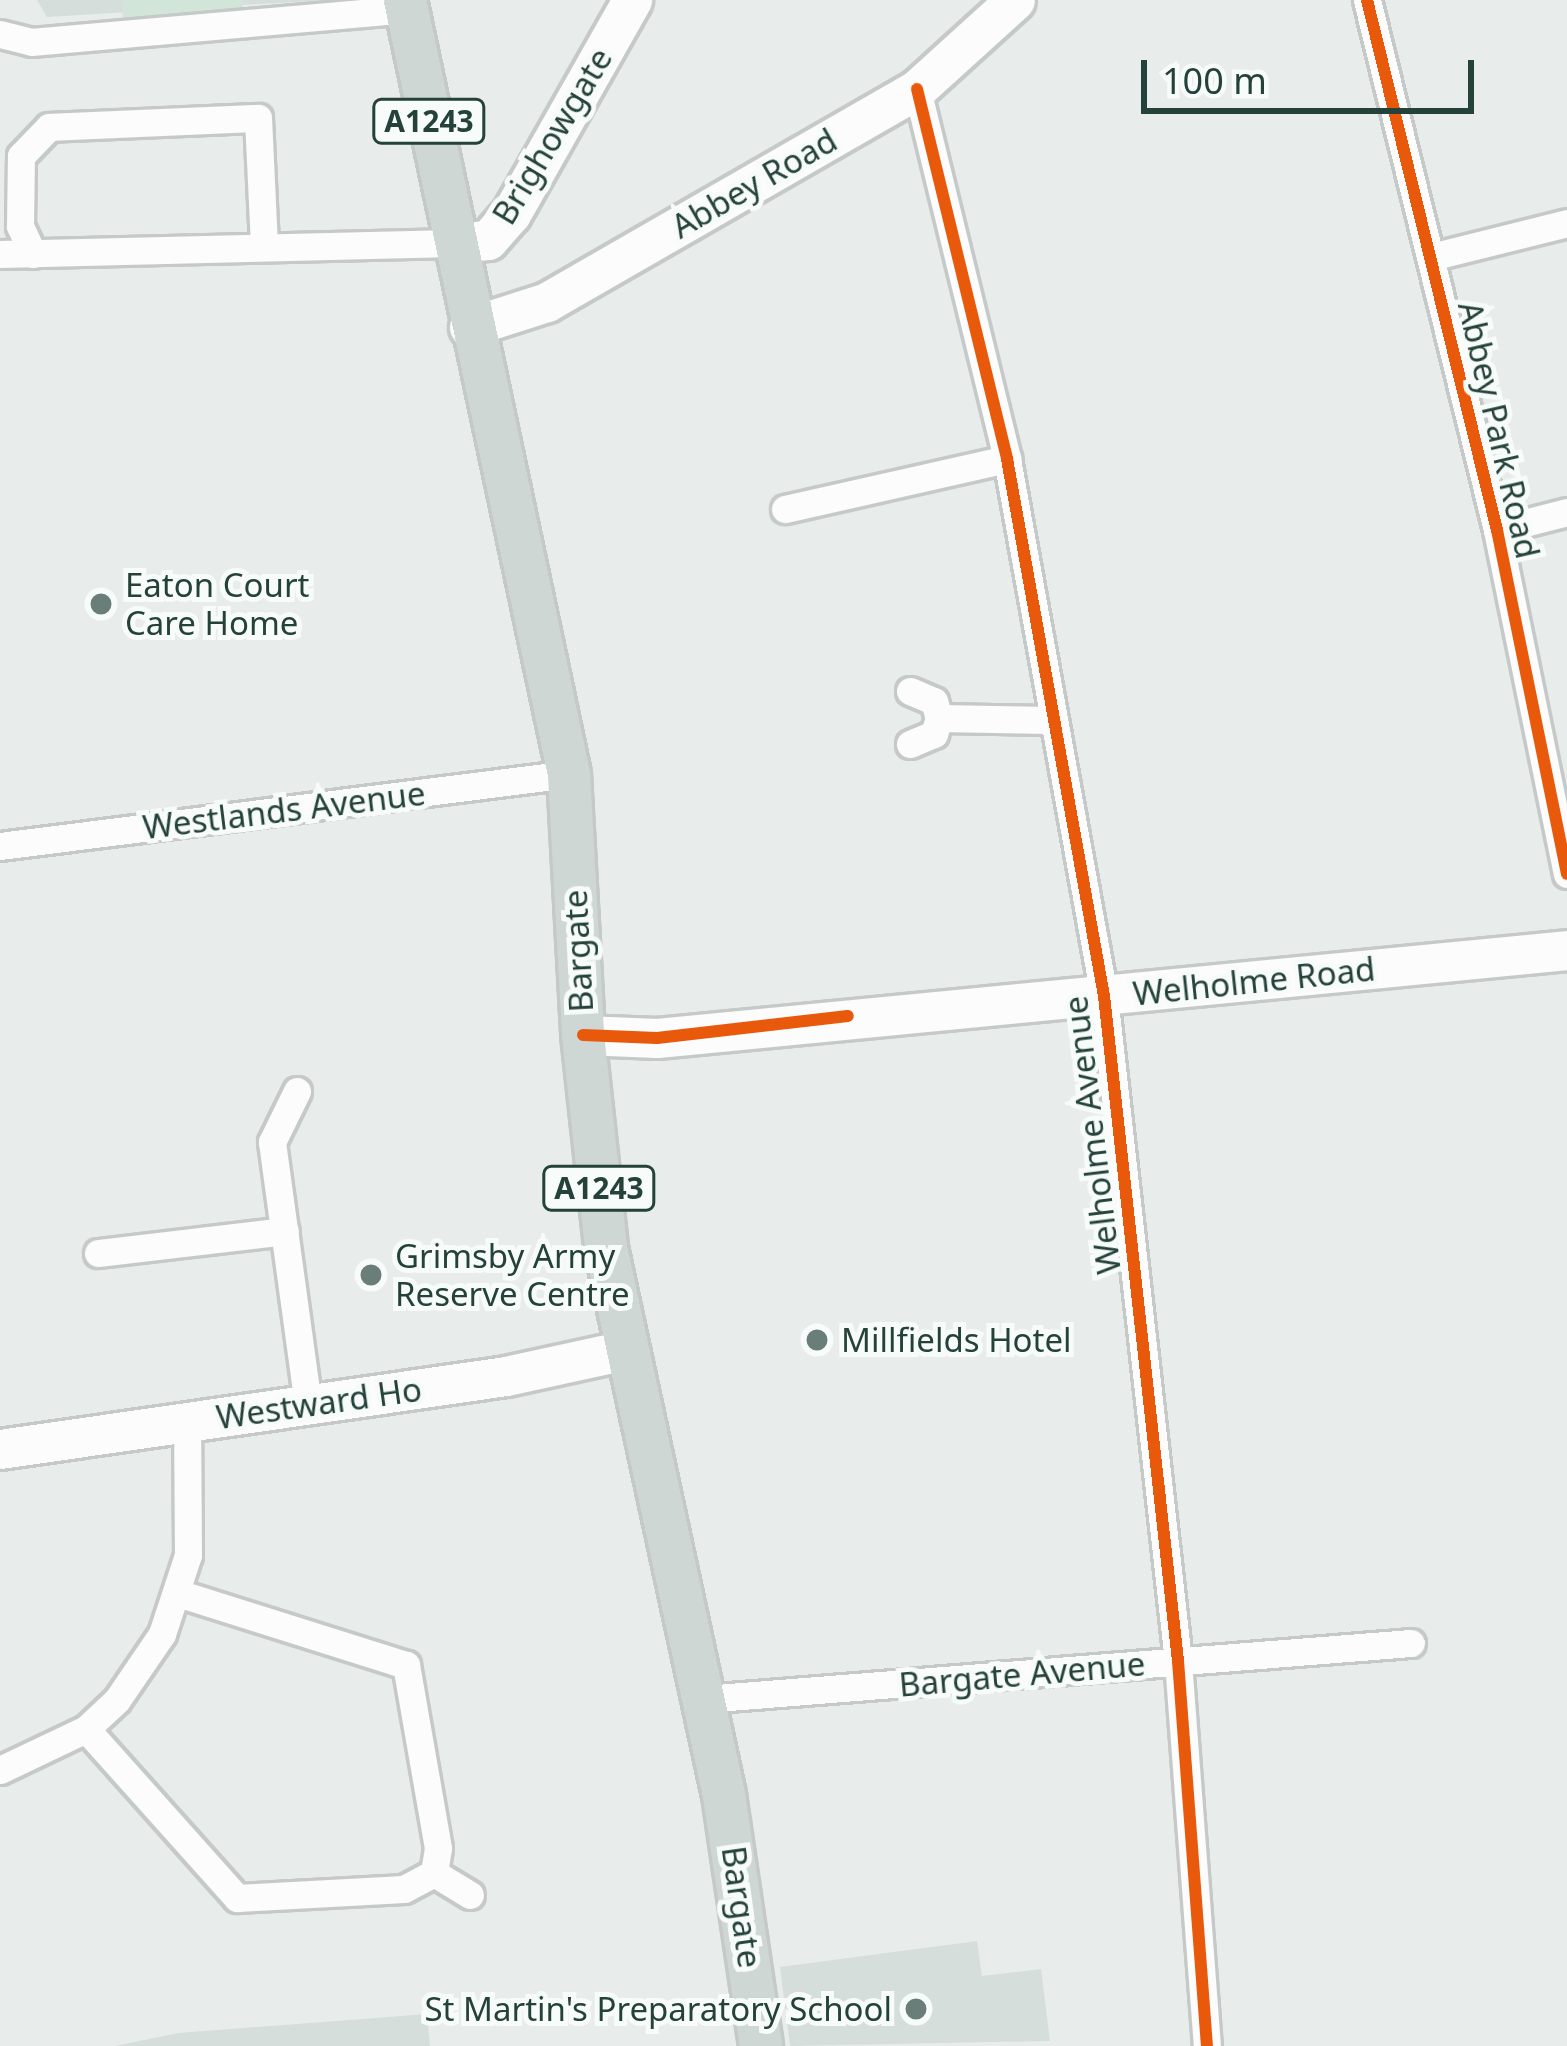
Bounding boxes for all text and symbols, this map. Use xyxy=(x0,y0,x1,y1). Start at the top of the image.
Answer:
scale bar xyxy=(1147,36,1480,110)
street label: Brighowgate xyxy=(484,41,620,231)
text: 100 m xyxy=(1162,56,1267,105)
road number: A1243 xyxy=(372,97,486,145)
street label: Abbey Road xyxy=(664,120,844,246)
street label: Abbey Park Road xyxy=(1450,298,1548,562)
place label: Eaton Court Care Home xyxy=(125,565,309,643)
marker: Eaton Court Care Home xyxy=(88,591,114,617)
street label: Westlands Avenue xyxy=(140,773,428,847)
street label: Bargate xyxy=(555,889,601,1013)
street label: Welholme Road xyxy=(1131,949,1377,1013)
street label: Welholme Avenue xyxy=(1055,994,1129,1276)
road number: A1243 xyxy=(542,1164,656,1212)
place label: Grimsby Army Reserve Centre xyxy=(395,1236,629,1314)
marker: Grimsby Army Reserve Centre xyxy=(358,1262,384,1288)
place label: Millfields Hotel xyxy=(841,1320,1072,1360)
marker: Millfields Hotel xyxy=(804,1327,830,1353)
street label: Westward Ho xyxy=(214,1369,424,1437)
street label: Bargate Avenue xyxy=(897,1644,1147,1704)
street label: Bargate xyxy=(714,1844,770,1970)
place label: St Martin's Preparatory School xyxy=(424,1989,892,2029)
marker: St Martin's Preparatory School xyxy=(903,1996,929,2022)

